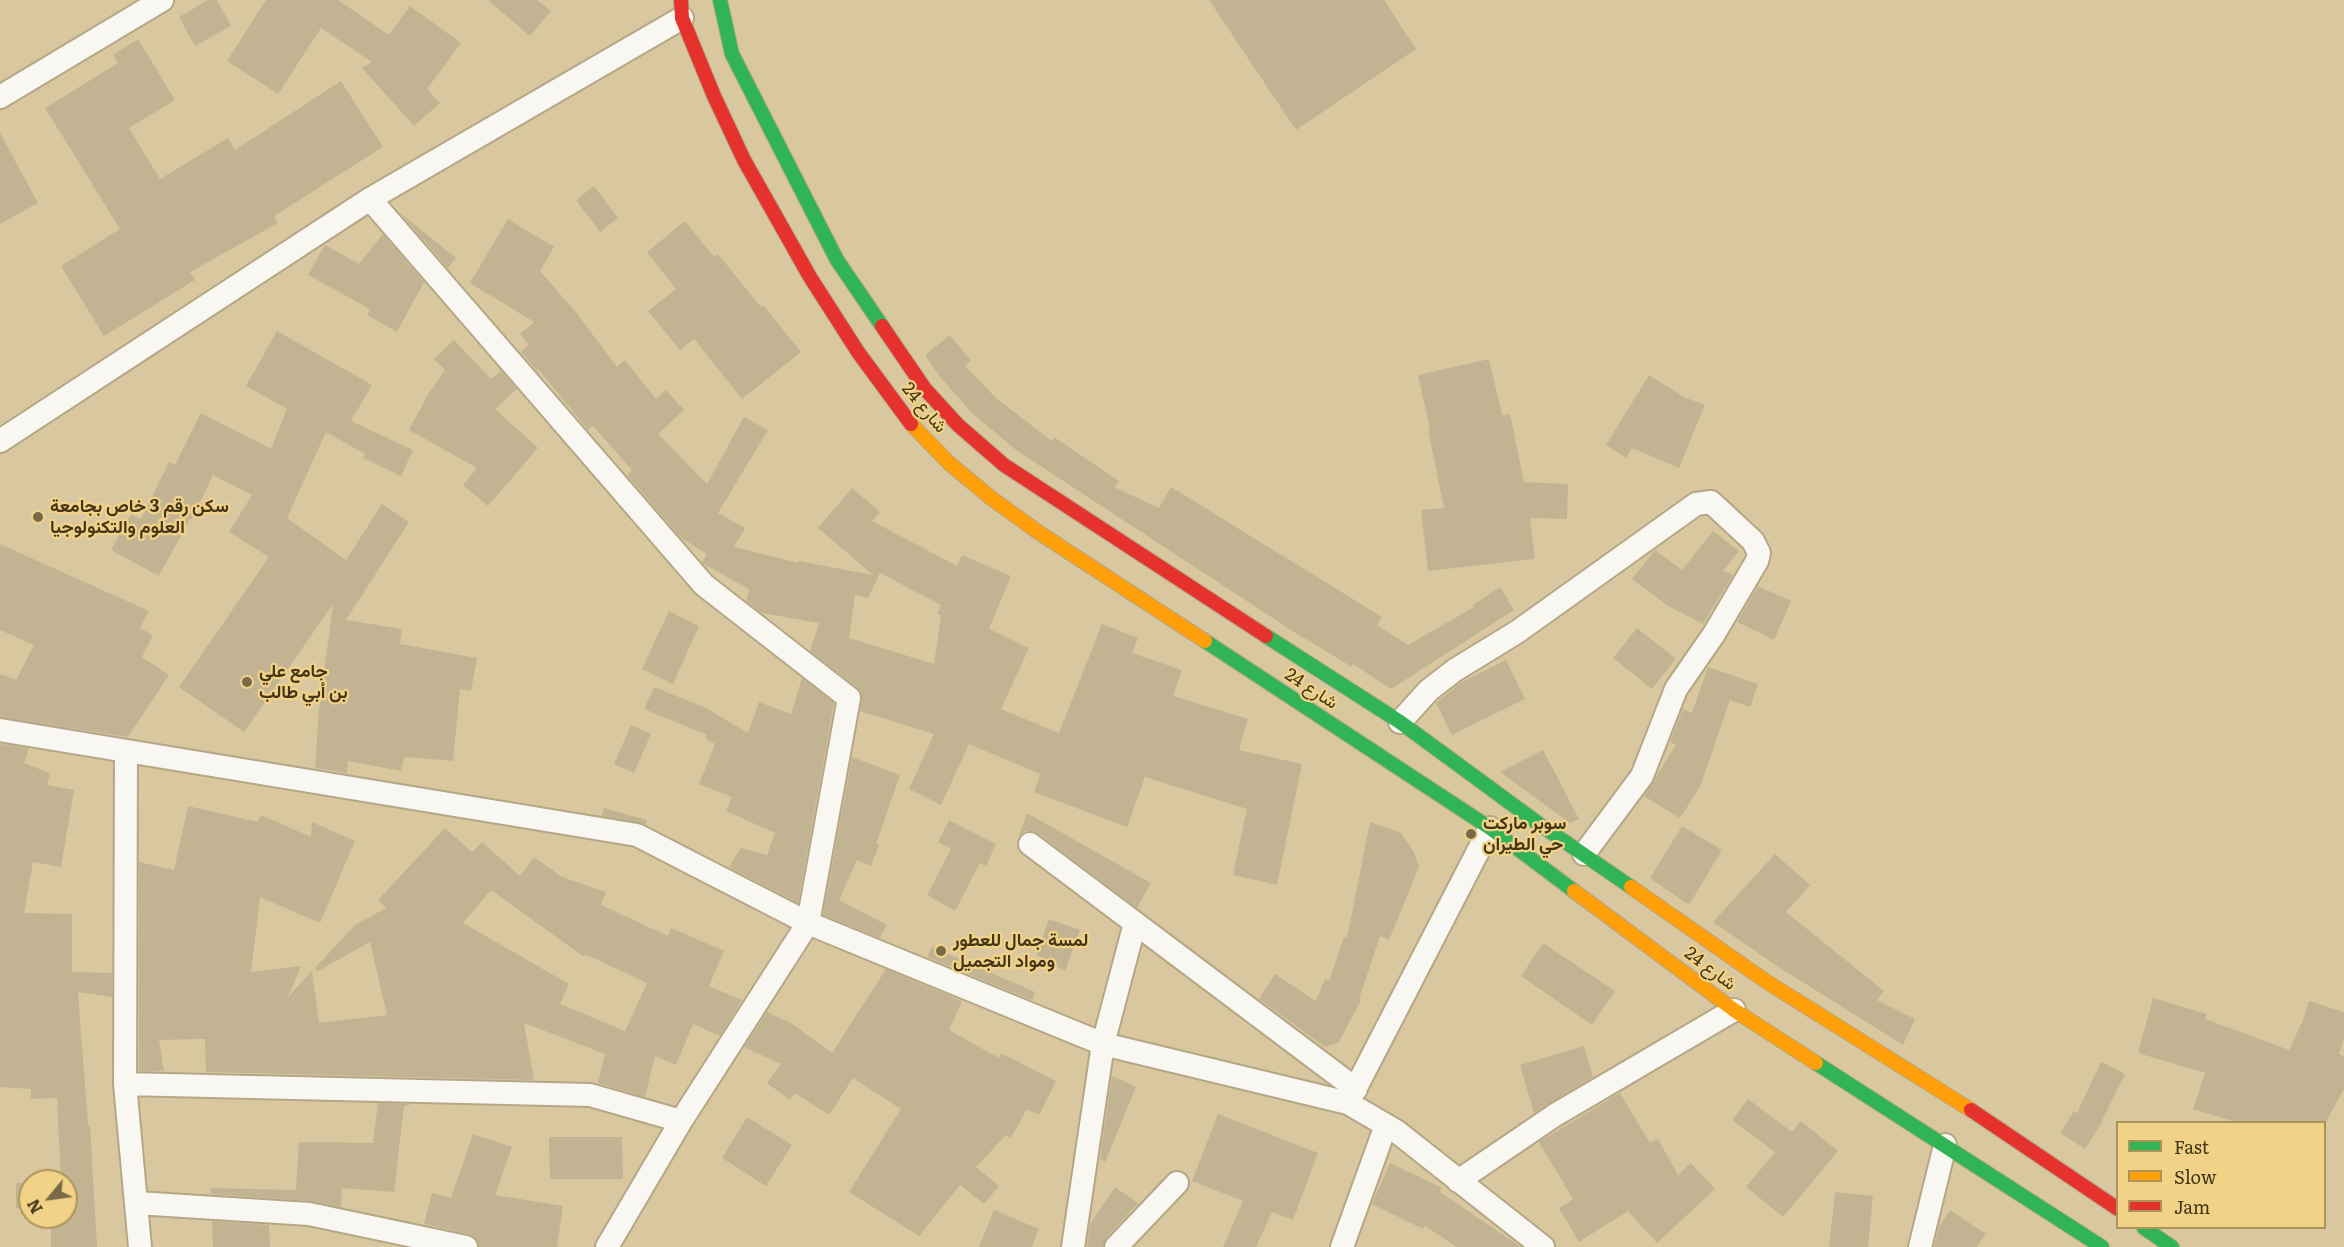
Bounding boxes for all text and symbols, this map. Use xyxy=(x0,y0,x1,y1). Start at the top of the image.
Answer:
street label: شارع 24 xyxy=(897,379,951,437)
place label: سكن رقم 3 خاص بجامعة العلوم والتكنولوجيا xyxy=(50,496,229,538)
marker: سكن رقم 3 خاص بجامعة العلوم والتكنولوجيا xyxy=(31,510,45,524)
place label: جامع علي بن أبي طالب xyxy=(259,661,348,704)
street label: شارع 24 xyxy=(1280,664,1342,714)
marker: جامع علي بن أبي طالب xyxy=(240,675,254,689)
place label: سوبر ماركت حي الطيران xyxy=(1483,813,1566,856)
marker: سوبر ماركت حي الطيران xyxy=(1464,827,1478,841)
place label: لمسة جمال للعطور ومواد التجميل xyxy=(953,930,1088,972)
street label: شارع 24 xyxy=(1680,943,1740,995)
marker: لمسة جمال للعطور ومواد التجميل xyxy=(934,944,948,958)
legend xyxy=(2116,1121,2326,1229)
text: Fast xyxy=(2174,1133,2209,1160)
text: Slow xyxy=(2174,1163,2216,1190)
north arrow xyxy=(18,1169,78,1229)
text: Jam xyxy=(2174,1193,2210,1220)
text: N xyxy=(20,1195,48,1218)

